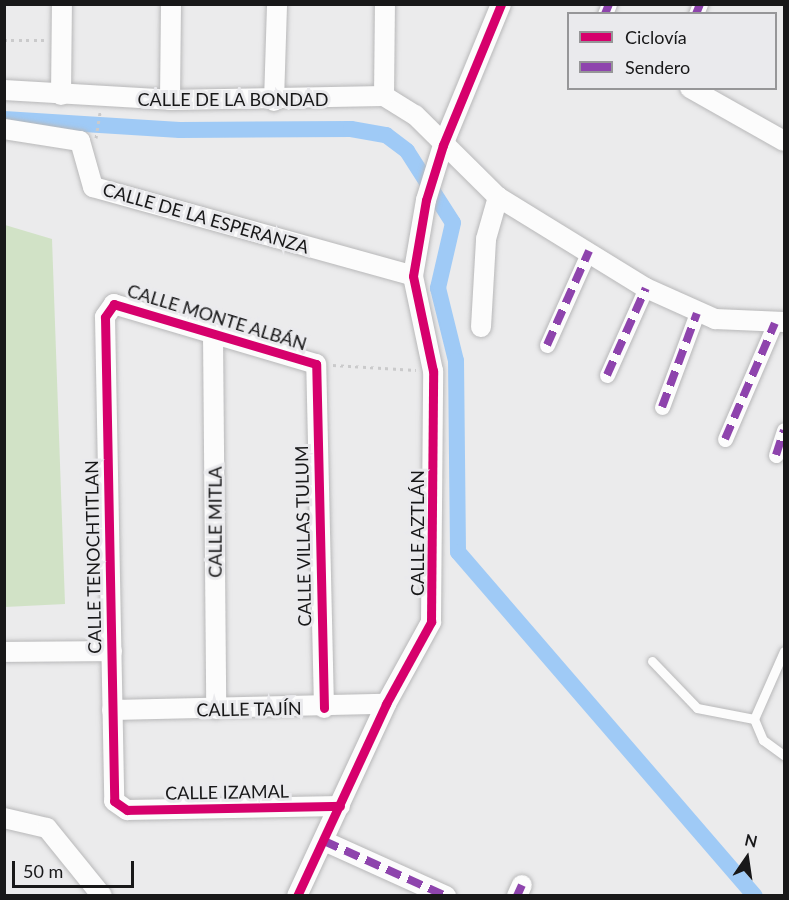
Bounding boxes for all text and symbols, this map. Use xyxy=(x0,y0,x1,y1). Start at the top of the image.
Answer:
legend xyxy=(567,12,777,90)
text: Ciclovía xyxy=(625,26,687,48)
text: Sendero xyxy=(625,56,690,78)
street label: CALLE DE LA BONDAD xyxy=(137,88,329,110)
street label: CALLE DE LA ESPERANZA xyxy=(100,178,312,258)
street label: CALLE MONTE ALBÁN xyxy=(124,279,310,355)
street label: CALLE VILLAS TULUM xyxy=(291,445,315,627)
street label: CALLE TENOCHTITLAN xyxy=(81,460,105,654)
street label: CALLE MITLA xyxy=(204,466,226,578)
street label: CALLE AZTLÁN xyxy=(406,470,428,596)
street label: CALLE TAJÍN xyxy=(196,697,302,721)
street label: CALLE IZAMAL xyxy=(165,780,289,804)
north arrow xyxy=(717,828,777,888)
text: N xyxy=(743,829,759,851)
scale bar xyxy=(15,849,136,887)
text: 50 m xyxy=(23,860,63,882)

